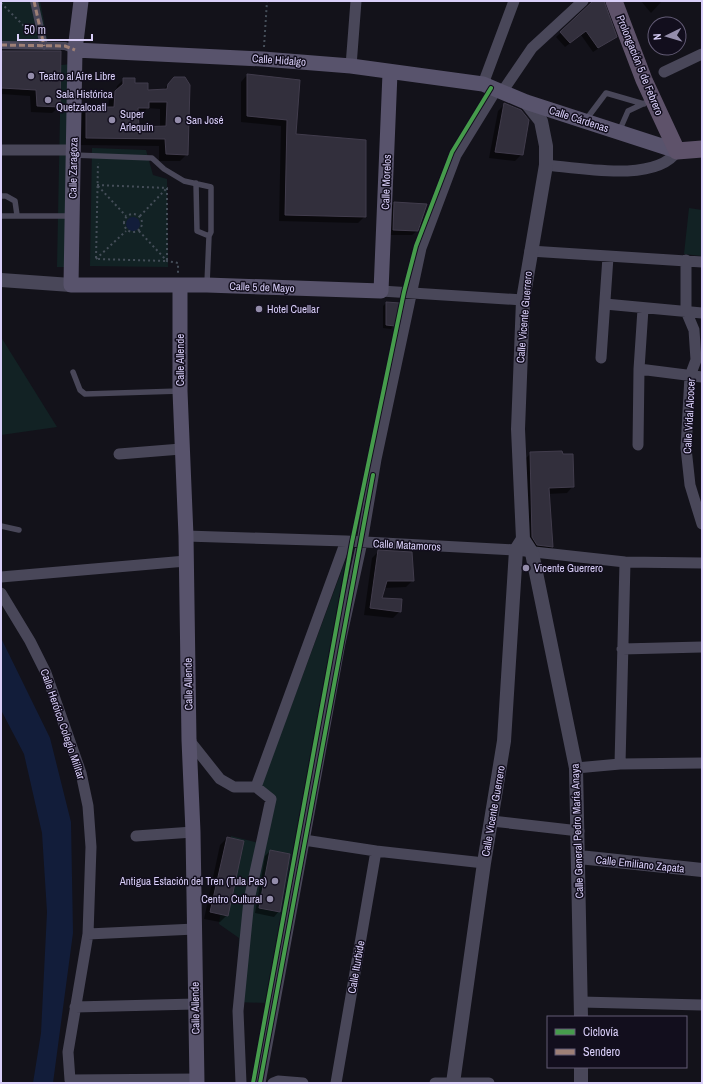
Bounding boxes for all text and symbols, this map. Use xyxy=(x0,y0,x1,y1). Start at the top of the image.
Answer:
street label: Prolongación 5 de Febrero xyxy=(613,13,667,117)
scale bar xyxy=(18,16,92,42)
north arrow xyxy=(647,16,687,56)
text: 50 m xyxy=(24,22,46,38)
text: N xyxy=(650,33,664,41)
street label: Calle Hidalgo xyxy=(251,51,307,69)
place label: Teatro al Aire Libre xyxy=(39,69,115,83)
marker: Teatro al Aire Libre xyxy=(26,71,36,81)
place label: Sala Histórica Quetzalcoatl xyxy=(56,87,113,114)
marker: Sala Histórica Quetzalcoatl xyxy=(43,95,53,105)
street label: Calle Cárdenas xyxy=(547,103,611,135)
place label: Super Arlequin xyxy=(119,107,154,134)
place label: San José xyxy=(186,113,224,127)
marker: Super Arlequin xyxy=(107,115,117,125)
marker: San José xyxy=(173,115,183,125)
street label: Calle Zaragoza xyxy=(65,137,81,199)
street label: Calle Morelos xyxy=(378,154,394,210)
street label: Calle Vicente Guerrero xyxy=(513,271,535,363)
street label: Calle 5 de Mayo xyxy=(229,279,295,295)
place label: Hotel Cuellar xyxy=(267,302,319,316)
marker: Hotel Cuellar xyxy=(254,304,264,314)
street label: Calle Allende xyxy=(173,334,187,386)
street label: Calle Vidal Alcocer xyxy=(680,378,698,454)
street label: Calle Matamoros xyxy=(373,536,442,554)
place label: Vicente Guerrero xyxy=(534,561,603,575)
marker: Vicente Guerrero xyxy=(521,563,531,573)
street label: Calle Allende xyxy=(181,658,195,710)
street label: Calle Heróico Colegio Militar xyxy=(38,667,88,781)
street label: Calle General Pedro María Anaya xyxy=(568,763,586,899)
street label: Calle Vicente Guerrero xyxy=(478,764,508,858)
street label: Calle Emiliano Zapata xyxy=(595,852,685,876)
place label: Antigua Estación del Tren (Tula Pas) xyxy=(119,874,267,888)
marker: Antigua Estación del Tren (Tula Pas) xyxy=(270,876,280,886)
place label: Centro Cultural xyxy=(201,892,262,906)
marker: Centro Cultural xyxy=(265,894,275,904)
street label: Calle Iturbide xyxy=(344,939,368,995)
street label: Calle Allende xyxy=(188,982,202,1034)
legend xyxy=(547,1016,687,1068)
text: Ciclovía xyxy=(583,1024,619,1040)
text: Sendero xyxy=(583,1044,620,1060)

